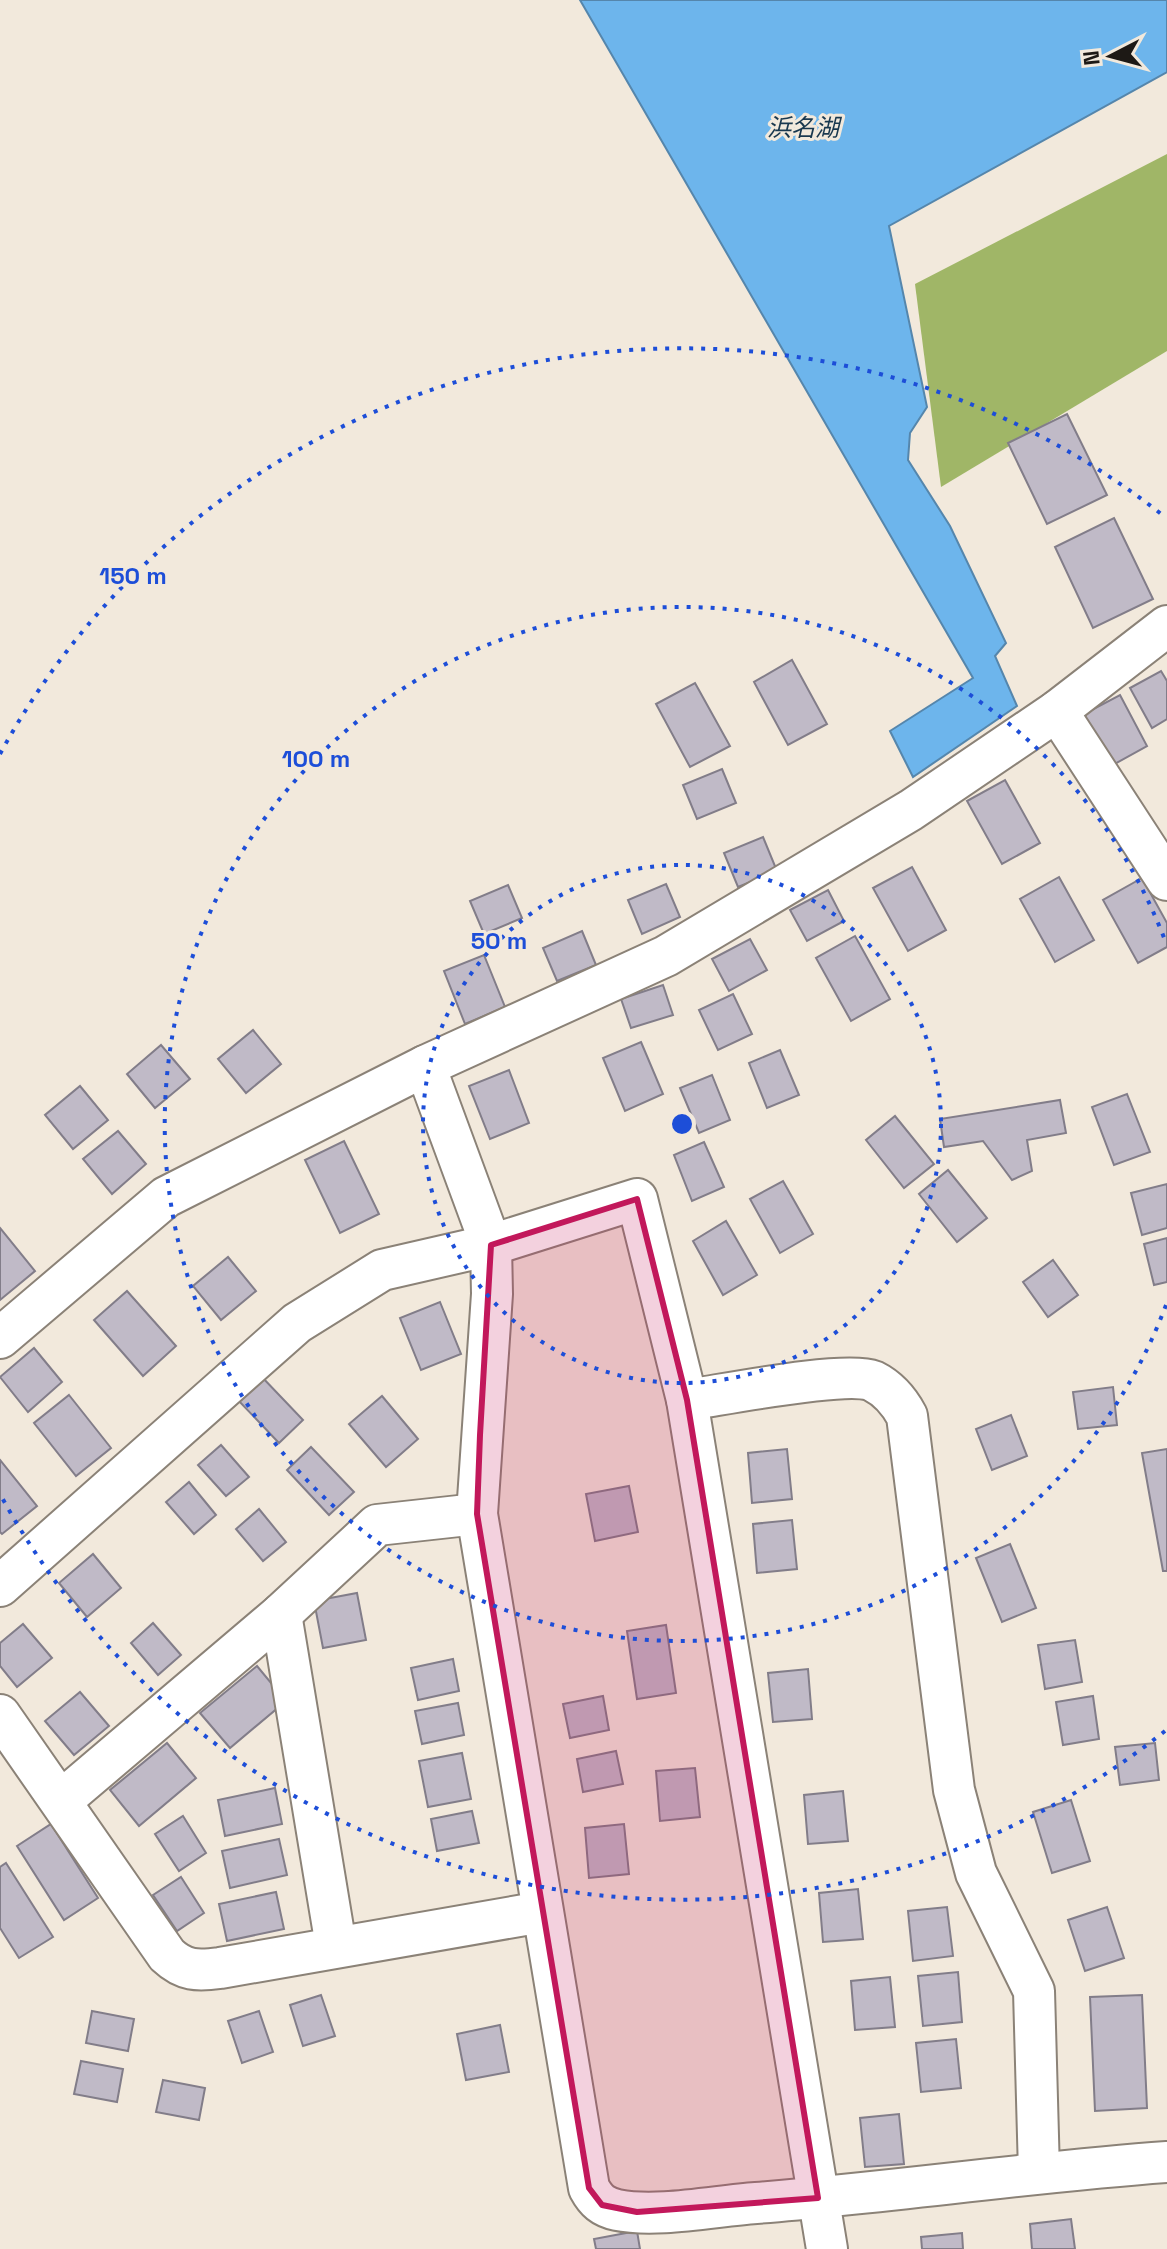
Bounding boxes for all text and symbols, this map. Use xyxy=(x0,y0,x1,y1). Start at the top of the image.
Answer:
north arrow xyxy=(1071,16,1151,96)
text: N xyxy=(1076,49,1106,67)
water label: 浜名湖 xyxy=(767,112,843,143)
text: 150 m xyxy=(99,560,167,591)
text: 100 m xyxy=(282,743,350,774)
text: 50 m xyxy=(471,925,527,956)
centre of rings xyxy=(668,1110,696,1138)

